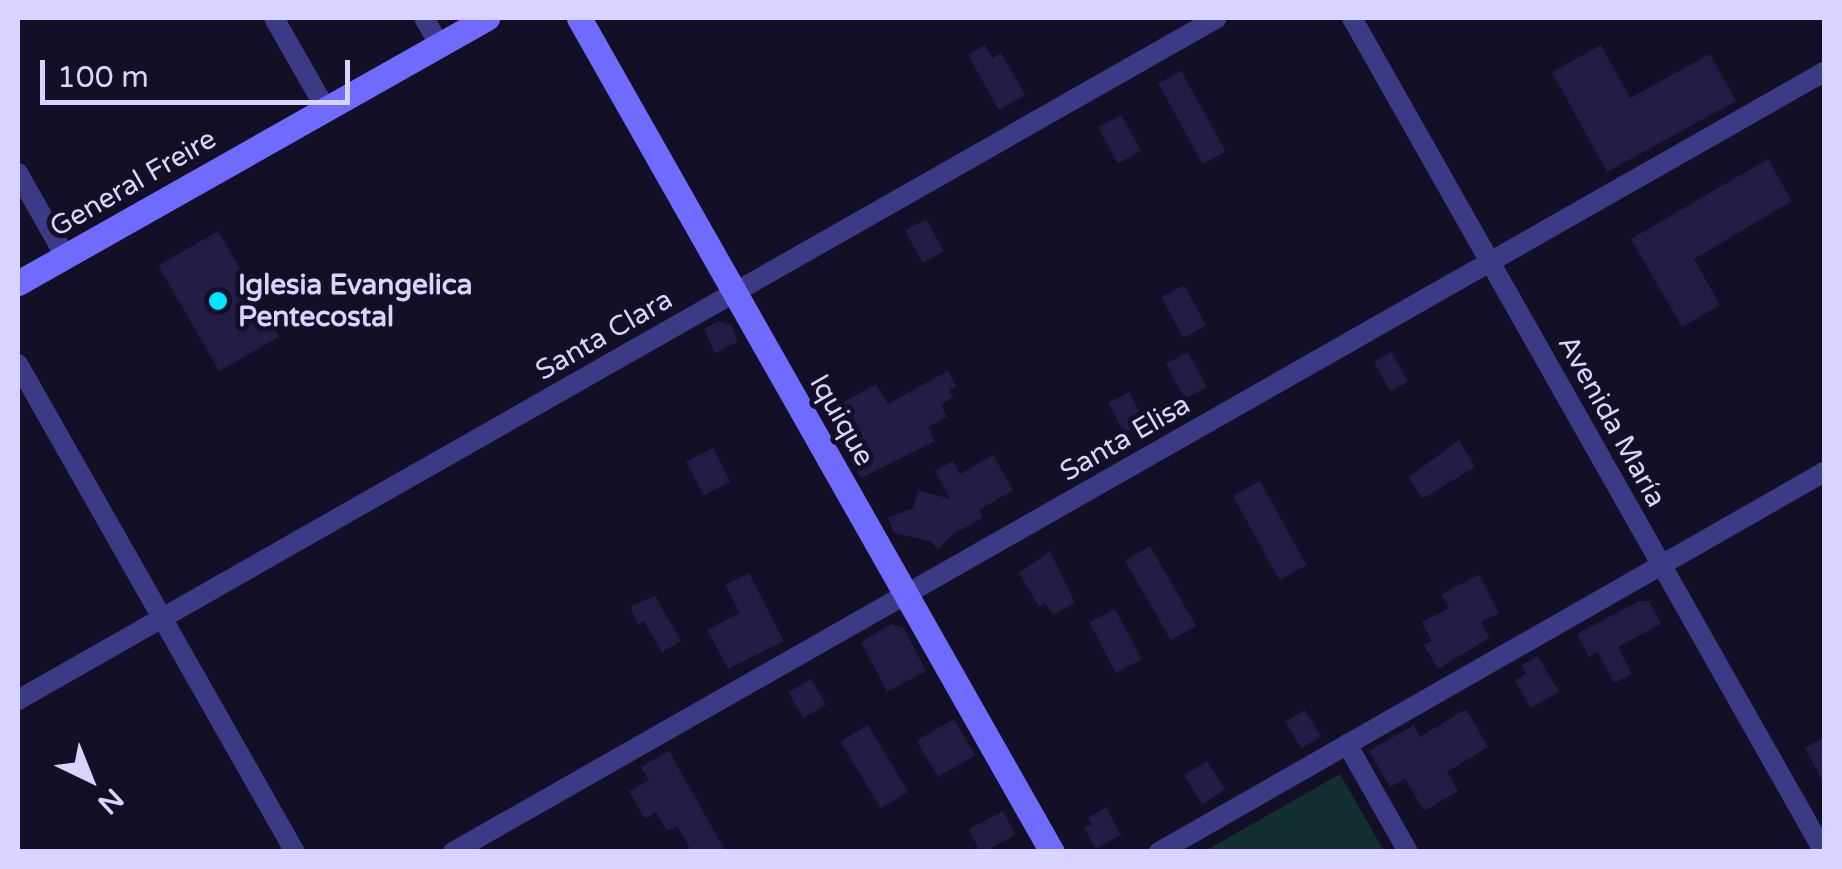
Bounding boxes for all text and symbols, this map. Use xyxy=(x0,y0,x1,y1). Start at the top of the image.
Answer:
scale bar xyxy=(45,40,355,102)
text: 100 m xyxy=(57,59,149,96)
street label: General Freire xyxy=(44,122,222,244)
place label: Iglesia Evangelica Pentecostal xyxy=(238,268,472,334)
street label: Santa Clara xyxy=(530,282,678,388)
marker: Iglesia Evangelica Pentecostal xyxy=(207,290,229,312)
street label: Avenida María xyxy=(1551,329,1673,513)
street label: Iquique xyxy=(802,368,882,472)
street label: Santa Elisa xyxy=(1054,387,1196,489)
north arrow xyxy=(40,729,140,829)
text: N xyxy=(91,781,130,821)

